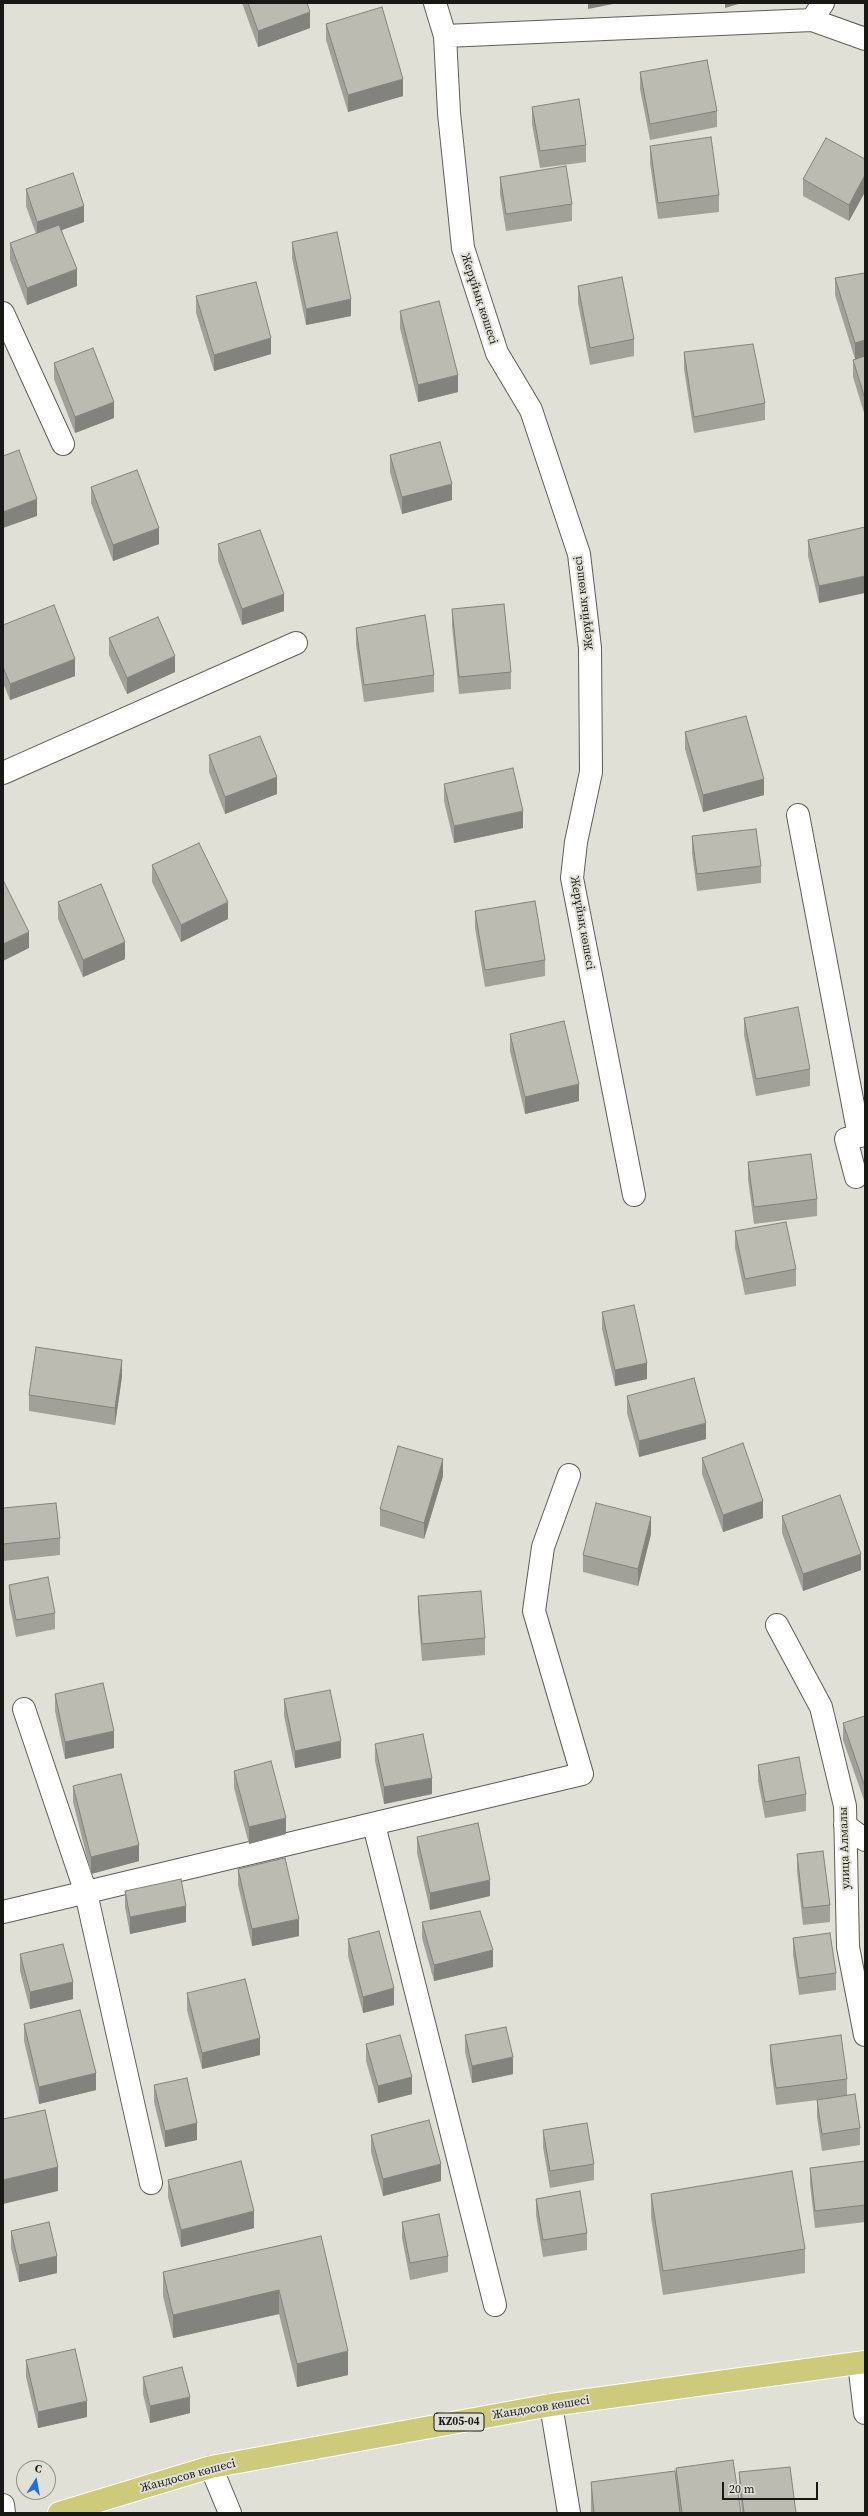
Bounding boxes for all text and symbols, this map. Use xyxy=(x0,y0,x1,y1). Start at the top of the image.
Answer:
street label: Жерұйық көшесі xyxy=(458,252,500,346)
street label: Жерұйық көшесі xyxy=(571,555,597,651)
street label: Жерұйық көшесі xyxy=(567,875,597,971)
street label: улица Алмалы xyxy=(836,1807,854,1889)
street label: Жандосов көшесі xyxy=(491,2393,591,2423)
road number: KZ05-04 xyxy=(434,2413,484,2431)
street label: Жандосов көшесі xyxy=(139,2456,237,2496)
north arrow xyxy=(16,2460,56,2500)
text: С xyxy=(33,2461,43,2477)
scale bar xyxy=(724,2474,820,2500)
text: 20 m xyxy=(729,2481,755,2497)

